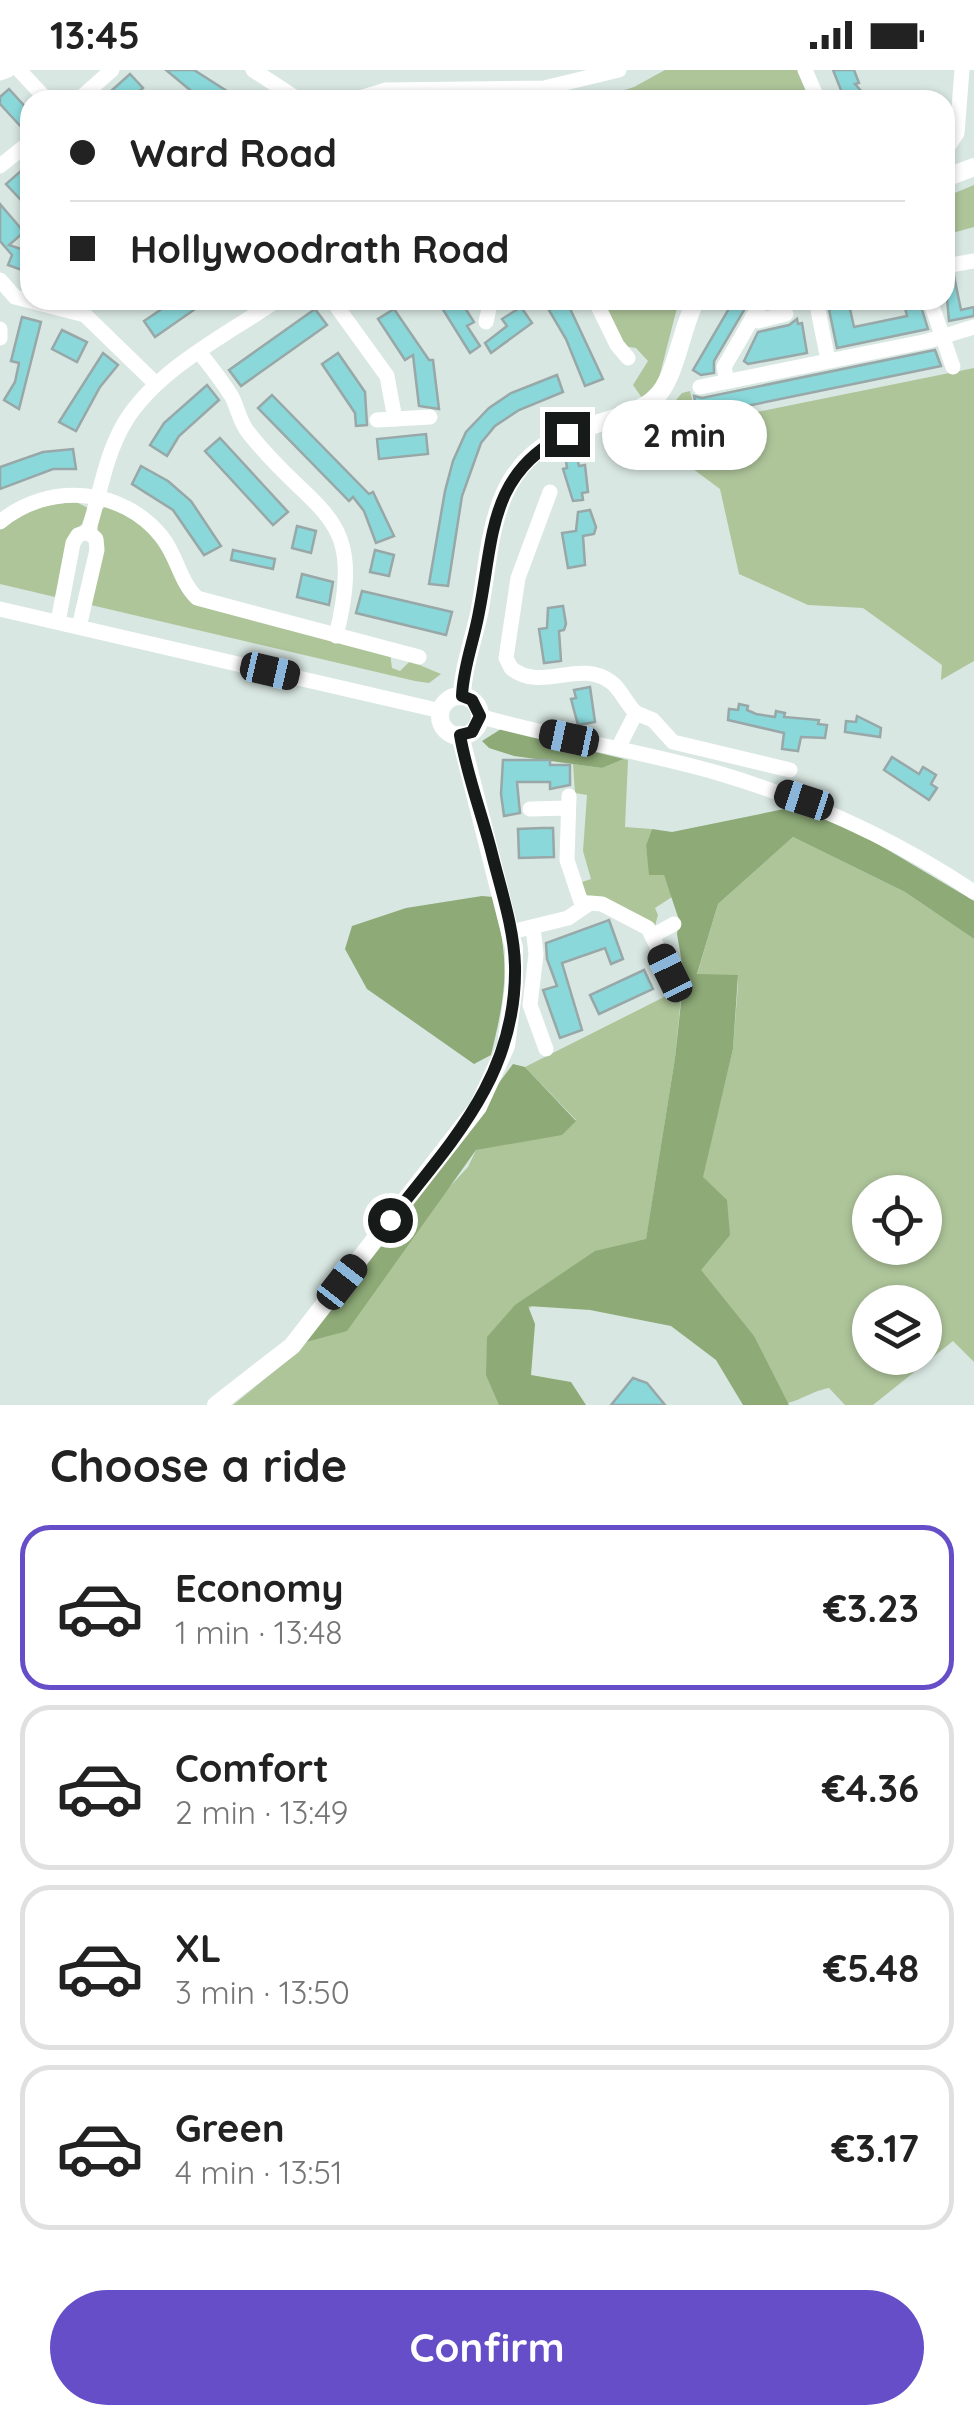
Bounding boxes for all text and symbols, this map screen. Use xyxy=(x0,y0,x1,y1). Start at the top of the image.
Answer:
text: 13:45 xyxy=(50,11,140,59)
text: Ward Road xyxy=(130,129,337,177)
text: Hollywoodrath Road xyxy=(130,225,509,273)
callout: 2 min xyxy=(602,399,767,469)
route end xyxy=(545,412,590,457)
text: 2 min xyxy=(643,415,726,455)
car xyxy=(237,650,303,692)
car xyxy=(537,717,601,759)
car xyxy=(771,776,837,824)
car xyxy=(643,939,697,1007)
map controls xyxy=(852,1175,942,1375)
button: locate xyxy=(852,1175,942,1265)
route start xyxy=(368,1198,413,1243)
car xyxy=(312,1249,372,1315)
button: layers xyxy=(852,1285,942,1375)
text: Choose a ride xyxy=(50,1437,347,1493)
icon: car xyxy=(55,1563,145,1653)
text: Economy xyxy=(175,1564,344,1612)
text: €3.23 xyxy=(823,1584,919,1632)
text: 1 min · 13:48 xyxy=(175,1612,343,1652)
icon: car xyxy=(55,1743,145,1833)
text: Comfort xyxy=(175,1744,329,1792)
text: €4.36 xyxy=(822,1764,919,1812)
text: 2 min · 13:49 xyxy=(175,1792,348,1832)
icon: car xyxy=(55,1923,145,2013)
text: XL xyxy=(175,1924,221,1972)
text: €5.48 xyxy=(823,1944,919,1992)
text: 3 min · 13:50 xyxy=(175,1972,350,2012)
icon: car xyxy=(55,2103,145,2193)
text: Green xyxy=(175,2104,285,2152)
text: €3.17 xyxy=(832,2124,919,2172)
text: 4 min · 13:51 xyxy=(175,2152,343,2192)
button: Confirm xyxy=(50,2290,924,2405)

